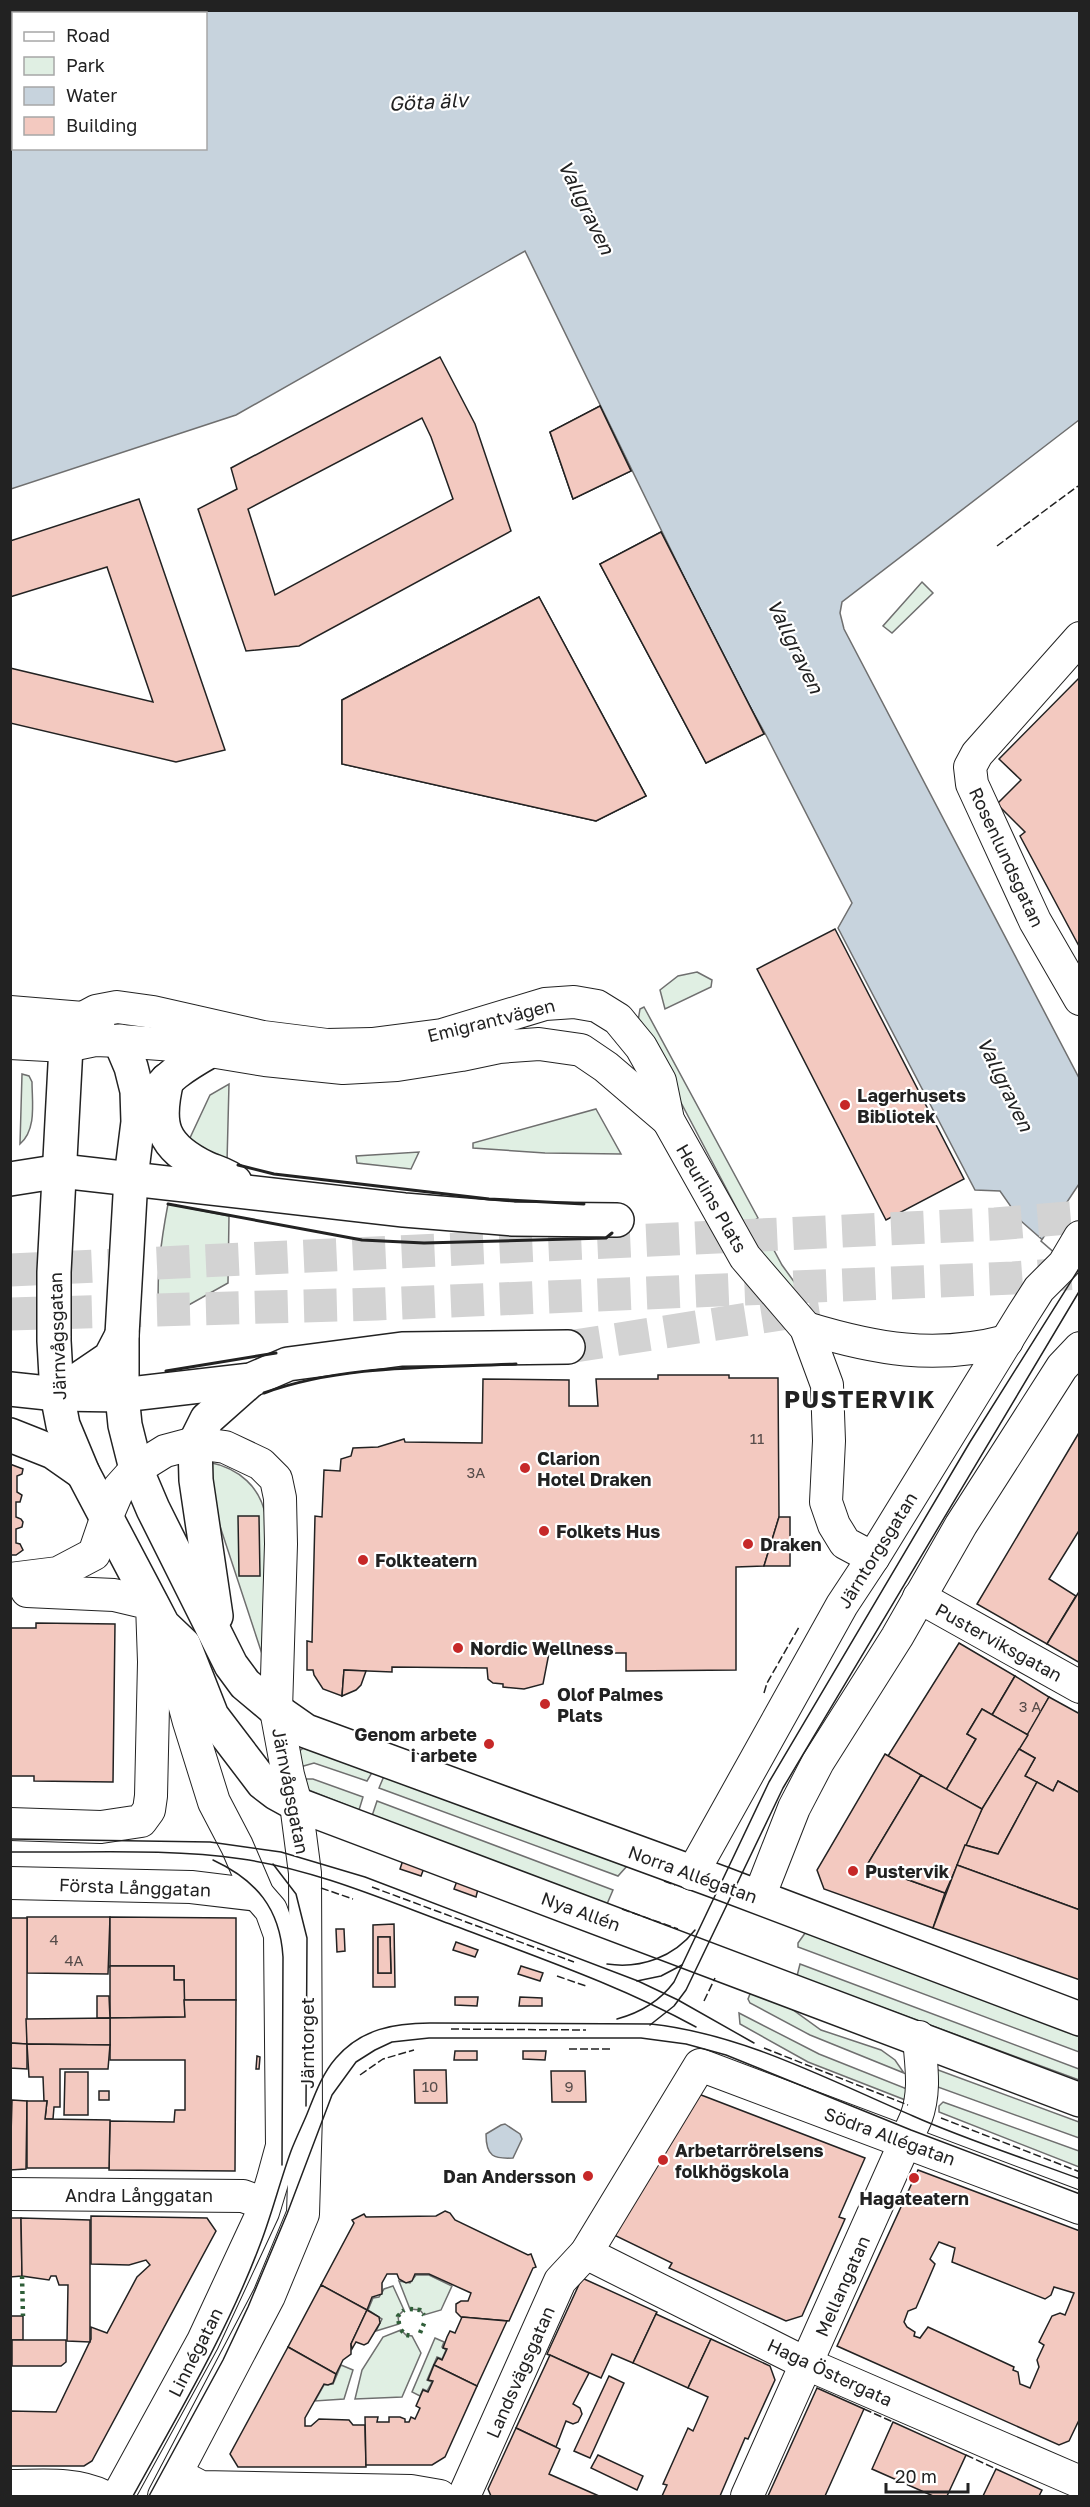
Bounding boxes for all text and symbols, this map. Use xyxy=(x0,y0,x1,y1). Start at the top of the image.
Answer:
legend xyxy=(12,12,207,150)
text: Road xyxy=(66,24,110,46)
text: Park xyxy=(66,54,105,76)
text: Water xyxy=(66,84,117,106)
water label: Göta älv xyxy=(388,87,471,115)
text: Building xyxy=(66,114,137,136)
water label: Vallgraven xyxy=(553,156,620,259)
water label: Vallgraven xyxy=(762,595,829,698)
street label: Rosenlundsgatan xyxy=(965,784,1049,930)
street label: Emigrantvägen xyxy=(425,994,557,1046)
water label: Vallgraven xyxy=(972,1033,1039,1136)
place label: Lagerhusets Bibliotek xyxy=(857,1084,966,1127)
marker: Lagerhusets Bibliotek xyxy=(838,1098,852,1112)
street label: Heurlins Plats xyxy=(672,1140,752,1256)
street label: Järnvågsgatan xyxy=(44,1272,70,1400)
district label: PUSTERVIK xyxy=(784,1384,936,1413)
house number: 11 xyxy=(750,1429,764,1447)
place label: Clarion Hotel Draken xyxy=(537,1447,652,1490)
marker: Clarion Hotel Draken xyxy=(518,1461,532,1475)
house number: 3A xyxy=(467,1463,485,1481)
street label: Järntorgsgatan xyxy=(832,1488,922,1612)
place label: Folkets Hus xyxy=(556,1520,660,1542)
marker: Folkets Hus xyxy=(537,1524,551,1538)
place label: Draken xyxy=(760,1533,822,1555)
marker: Draken xyxy=(741,1537,755,1551)
place label: Folkteatern xyxy=(375,1549,477,1571)
marker: Folkteatern xyxy=(356,1553,370,1567)
street label: Pusterviksgatan xyxy=(932,1598,1066,1686)
place label: Nordic Wellness xyxy=(470,1637,614,1659)
marker: Nordic Wellness xyxy=(451,1641,465,1655)
place label: Olof Palmes Plats xyxy=(557,1683,663,1726)
marker: Olof Palmes Plats xyxy=(538,1697,552,1711)
house number: 3 A xyxy=(1019,1697,1041,1715)
place label: Genom arbete i arbete xyxy=(354,1723,477,1766)
street label: Järnvågsgatan xyxy=(268,1726,314,1856)
marker: Genom arbete i arbete xyxy=(482,1737,496,1751)
street label: Norra Allégatan xyxy=(625,1840,761,1908)
place label: Pustervik xyxy=(865,1860,950,1882)
marker: Pustervik xyxy=(846,1864,860,1878)
street label: Första Långgatan xyxy=(59,1873,211,1901)
street label: Nya Allén xyxy=(538,1887,624,1935)
house number: 4 xyxy=(49,1930,59,1948)
house number: 4A xyxy=(64,1951,84,1969)
street label: Järntorget xyxy=(296,1997,318,2089)
house number: 10 xyxy=(422,2077,438,2095)
house number: 9 xyxy=(564,2077,574,2095)
street label: Södra Allégatan xyxy=(821,2102,959,2170)
place label: Arbetarrörelsens folkhögskola xyxy=(675,2139,824,2182)
marker: Arbetarrörelsens folkhögskola xyxy=(656,2153,670,2167)
place label: Dan Andersson xyxy=(443,2165,576,2187)
marker: Dan Andersson xyxy=(581,2169,595,2183)
marker: Hagateatern xyxy=(907,2171,921,2185)
street label: Andra Långgatan xyxy=(65,2184,213,2206)
place label: Hagateatern xyxy=(859,2187,969,2209)
street label: Mellangatan xyxy=(810,2232,874,2340)
street label: Landsvägsgatan xyxy=(481,2303,559,2441)
street label: Linnégatan xyxy=(163,2304,227,2400)
street label: Haga Östergata xyxy=(764,2333,896,2411)
scale bar xyxy=(886,2456,968,2494)
text: 20 m xyxy=(895,2465,937,2487)

